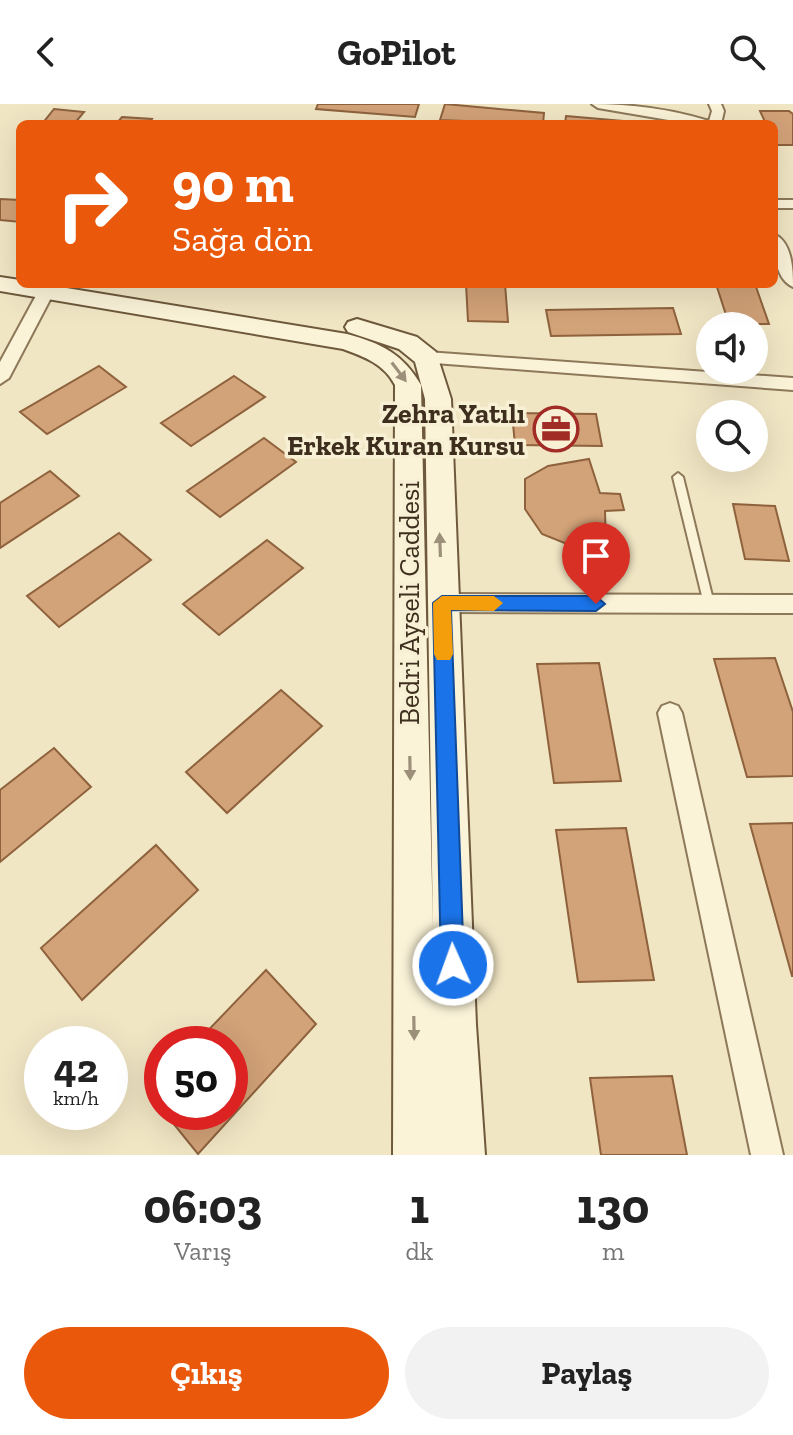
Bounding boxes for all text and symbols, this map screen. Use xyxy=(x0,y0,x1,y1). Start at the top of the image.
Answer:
icon: back xyxy=(24,30,68,74)
icon: search xyxy=(725,30,769,74)
text: GoPilot xyxy=(337,31,456,74)
text: 90 m xyxy=(172,149,294,216)
icon: right xyxy=(40,152,144,256)
text: Sağa dön xyxy=(172,217,313,260)
map controls xyxy=(696,312,768,472)
button: sound xyxy=(696,312,768,384)
one-way arrow xyxy=(391,361,407,383)
place label: Zehra Yatılı Erkek Kuran Kursu xyxy=(287,397,525,462)
button: search xyxy=(696,400,768,472)
office icon: Zehra Yatılı Erkek Kuran Kursu xyxy=(532,405,580,453)
street label: Bedri Ayseli Caddesi xyxy=(393,481,426,725)
pin xyxy=(562,522,630,604)
one-way arrow xyxy=(434,532,447,557)
icon: arrive xyxy=(574,534,618,578)
one-way arrow xyxy=(404,756,416,781)
position arrow xyxy=(411,923,495,1007)
one-way arrow xyxy=(408,1016,420,1041)
speed limit sign: 50 xyxy=(144,1026,248,1130)
text: 42 xyxy=(54,1044,98,1092)
text: km/h xyxy=(53,1086,99,1110)
text: 06:03 xyxy=(144,1178,262,1235)
text: 1 xyxy=(410,1178,429,1235)
text: 130 xyxy=(577,1178,649,1235)
text: Varış xyxy=(174,1235,231,1267)
text: dk xyxy=(406,1235,433,1267)
text: m xyxy=(602,1235,624,1267)
button: Çıkış xyxy=(24,1327,389,1419)
button: Paylaş xyxy=(405,1327,769,1419)

